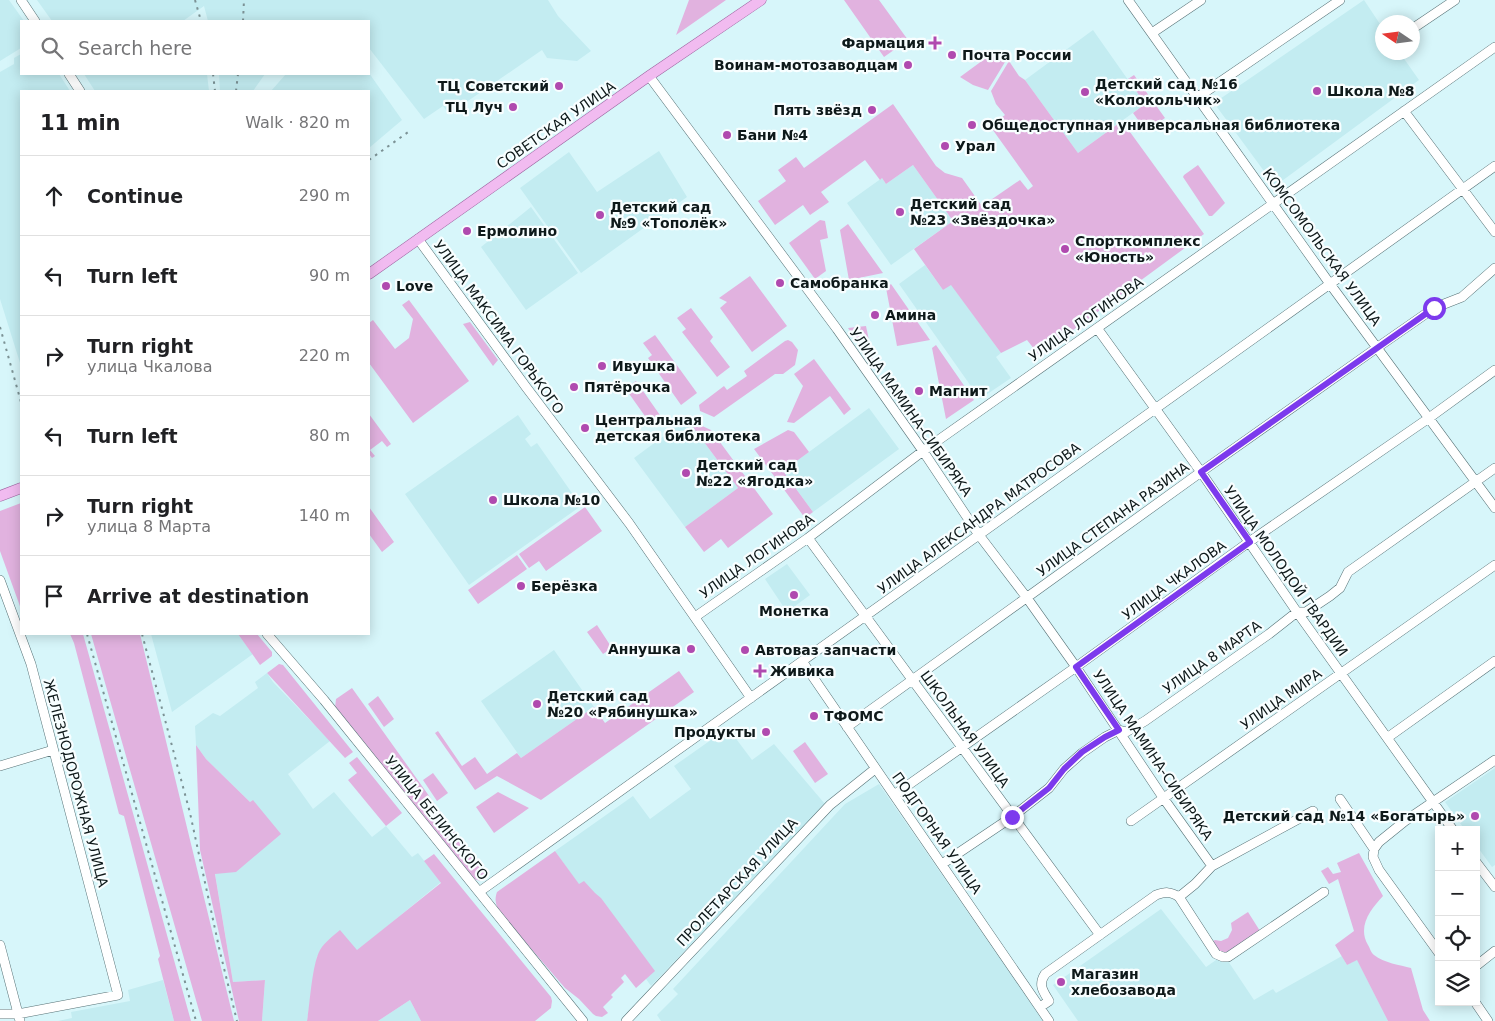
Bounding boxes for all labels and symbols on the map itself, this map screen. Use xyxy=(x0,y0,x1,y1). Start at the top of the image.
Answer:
north arrow xyxy=(1375,15,1420,60)
place label: Фармация xyxy=(842,35,925,51)
marker: Фармация xyxy=(929,37,941,49)
place label: Почта России xyxy=(962,47,1071,63)
marker: Почта России xyxy=(946,49,958,61)
place label: Воинам-мотозаводцам xyxy=(714,57,898,73)
marker: Воинам-мотозаводцам xyxy=(902,59,914,71)
place label: Детский сад №16 «Колокольчик» xyxy=(1095,76,1238,108)
place label: ТЦ Советский xyxy=(438,78,549,94)
street label: СОВЕТСКАЯ УЛИЦА xyxy=(494,78,619,172)
marker: ТЦ Советский xyxy=(553,80,565,92)
place label: Школа №8 xyxy=(1327,83,1415,99)
marker: Школа №8 xyxy=(1311,85,1323,97)
marker: Детский сад №16 «Колокольчик» xyxy=(1079,86,1091,98)
place label: ТЦ Луч xyxy=(445,99,503,115)
marker: ТЦ Луч xyxy=(507,101,519,113)
place label: Пять звёзд xyxy=(774,102,862,118)
marker: Пять звёзд xyxy=(866,104,878,116)
place label: Общедоступная универсальная библиотека xyxy=(982,117,1340,133)
marker: Общедоступная универсальная библиотека xyxy=(966,119,978,131)
place label: Бани №4 xyxy=(737,127,808,143)
marker: Бани №4 xyxy=(721,129,733,141)
place label: Урал xyxy=(955,138,996,154)
marker: Урал xyxy=(939,140,951,152)
street label: КОМСОМОЛЬСКАЯ УЛИЦА xyxy=(1260,165,1385,329)
place label: Детский сад №23 «Звёздочка» xyxy=(910,196,1055,228)
place label: Детский сад №9 «Тополёк» xyxy=(610,199,727,231)
marker: Детский сад №23 «Звёздочка» xyxy=(894,206,906,218)
marker: Детский сад №9 «Тополёк» xyxy=(594,209,606,221)
place label: Ермолино xyxy=(477,223,557,239)
marker: Ермолино xyxy=(461,225,473,237)
place label: Спорткомплекс «Юность» xyxy=(1075,233,1201,265)
street label: УЛИЦА МАКСИМА ГОРЬКОГО xyxy=(431,237,567,417)
marker: Спорткомплекс «Юность» xyxy=(1059,243,1071,255)
street label: УЛИЦА ЛОГИНОВА xyxy=(1026,273,1147,364)
place label: Самобранка xyxy=(790,275,889,291)
marker: Самобранка xyxy=(774,277,786,289)
place label: Love xyxy=(396,278,433,294)
marker: Love xyxy=(380,280,392,292)
route start xyxy=(1423,297,1446,320)
place label: Амина xyxy=(885,307,936,323)
marker: Амина xyxy=(869,309,881,321)
street label: УЛИЦА МАМИНА-СИБИРЯКА xyxy=(847,325,976,500)
place label: Ивушка xyxy=(612,358,676,374)
marker: Ивушка xyxy=(596,360,608,372)
place label: Пятёрочка xyxy=(584,379,671,395)
marker: Пятёрочка xyxy=(568,381,580,393)
place label: Магнит xyxy=(929,383,988,399)
marker: Магнит xyxy=(913,385,925,397)
place label: Центральная детская библиотека xyxy=(595,412,761,444)
marker: Центральная детская библиотека xyxy=(579,422,591,434)
street label: УЛИЦА АЛЕКСАНДРА МАТРОСОВА xyxy=(875,439,1084,597)
place label: Детский сад №22 «Ягодка» xyxy=(696,457,813,489)
street label: УЛИЦА СТЕПАНА РАЗИНА xyxy=(1034,458,1192,580)
marker: Детский сад №22 «Ягодка» xyxy=(680,467,692,479)
street label: УЛИЦА МОЛОДОЙ ГВАРДИИ xyxy=(1221,482,1352,659)
place label: Школа №10 xyxy=(503,492,601,508)
marker: Школа №10 xyxy=(487,494,499,506)
street label: УЛИЦА ЛОГИНОВА xyxy=(697,510,818,601)
street label: УЛИЦА ЧКАЛОВА xyxy=(1119,537,1229,623)
place label: Берёзка xyxy=(531,578,598,594)
marker: Берёзка xyxy=(515,580,527,592)
marker: Монетка xyxy=(788,589,800,601)
place label: Монетка xyxy=(759,603,829,619)
street label: УЛИЦА 8 МАРТА xyxy=(1160,617,1264,697)
place label: Аннушка xyxy=(608,641,681,657)
place label: Автоваз запчасти xyxy=(755,642,896,658)
marker: Аннушка xyxy=(685,643,697,655)
marker: Автоваз запчасти xyxy=(739,644,751,656)
place label: Живика xyxy=(770,663,835,679)
marker: Живика xyxy=(754,665,766,677)
street label: УЛИЦА МИРА xyxy=(1238,665,1325,733)
street label: УЛИЦА МАМИНА-СИБИРЯКА xyxy=(1090,667,1216,843)
street label: ШКОЛЬНАЯ УЛИЦА xyxy=(917,668,1013,791)
street label: ЖЕЛЕЗНОДОРОЖНАЯ УЛИЦА xyxy=(41,677,112,889)
place label: Детский сад №20 «Рябинушка» xyxy=(547,688,698,720)
marker: Детский сад №20 «Рябинушка» xyxy=(531,698,543,710)
place label: ТФОМС xyxy=(824,708,884,724)
marker: ТФОМС xyxy=(808,710,820,722)
place label: Продукты xyxy=(674,724,756,740)
marker: Продукты xyxy=(760,726,772,738)
street label: УЛИЦА БЕЛИНСКОГО xyxy=(382,753,492,883)
street label: ПОДГОРНАЯ УЛИЦА xyxy=(889,769,985,897)
route end xyxy=(1001,806,1024,829)
place label: Детский сад №14 «Богатырь» xyxy=(1223,808,1465,824)
marker: Детский сад №14 «Богатырь» xyxy=(1469,810,1481,822)
street label: ПРОЛЕТАРСКАЯ УЛИЦА xyxy=(673,814,801,949)
place label: Магазин хлебозавода xyxy=(1071,966,1176,998)
marker: Магазин хлебозавода xyxy=(1055,976,1067,988)

